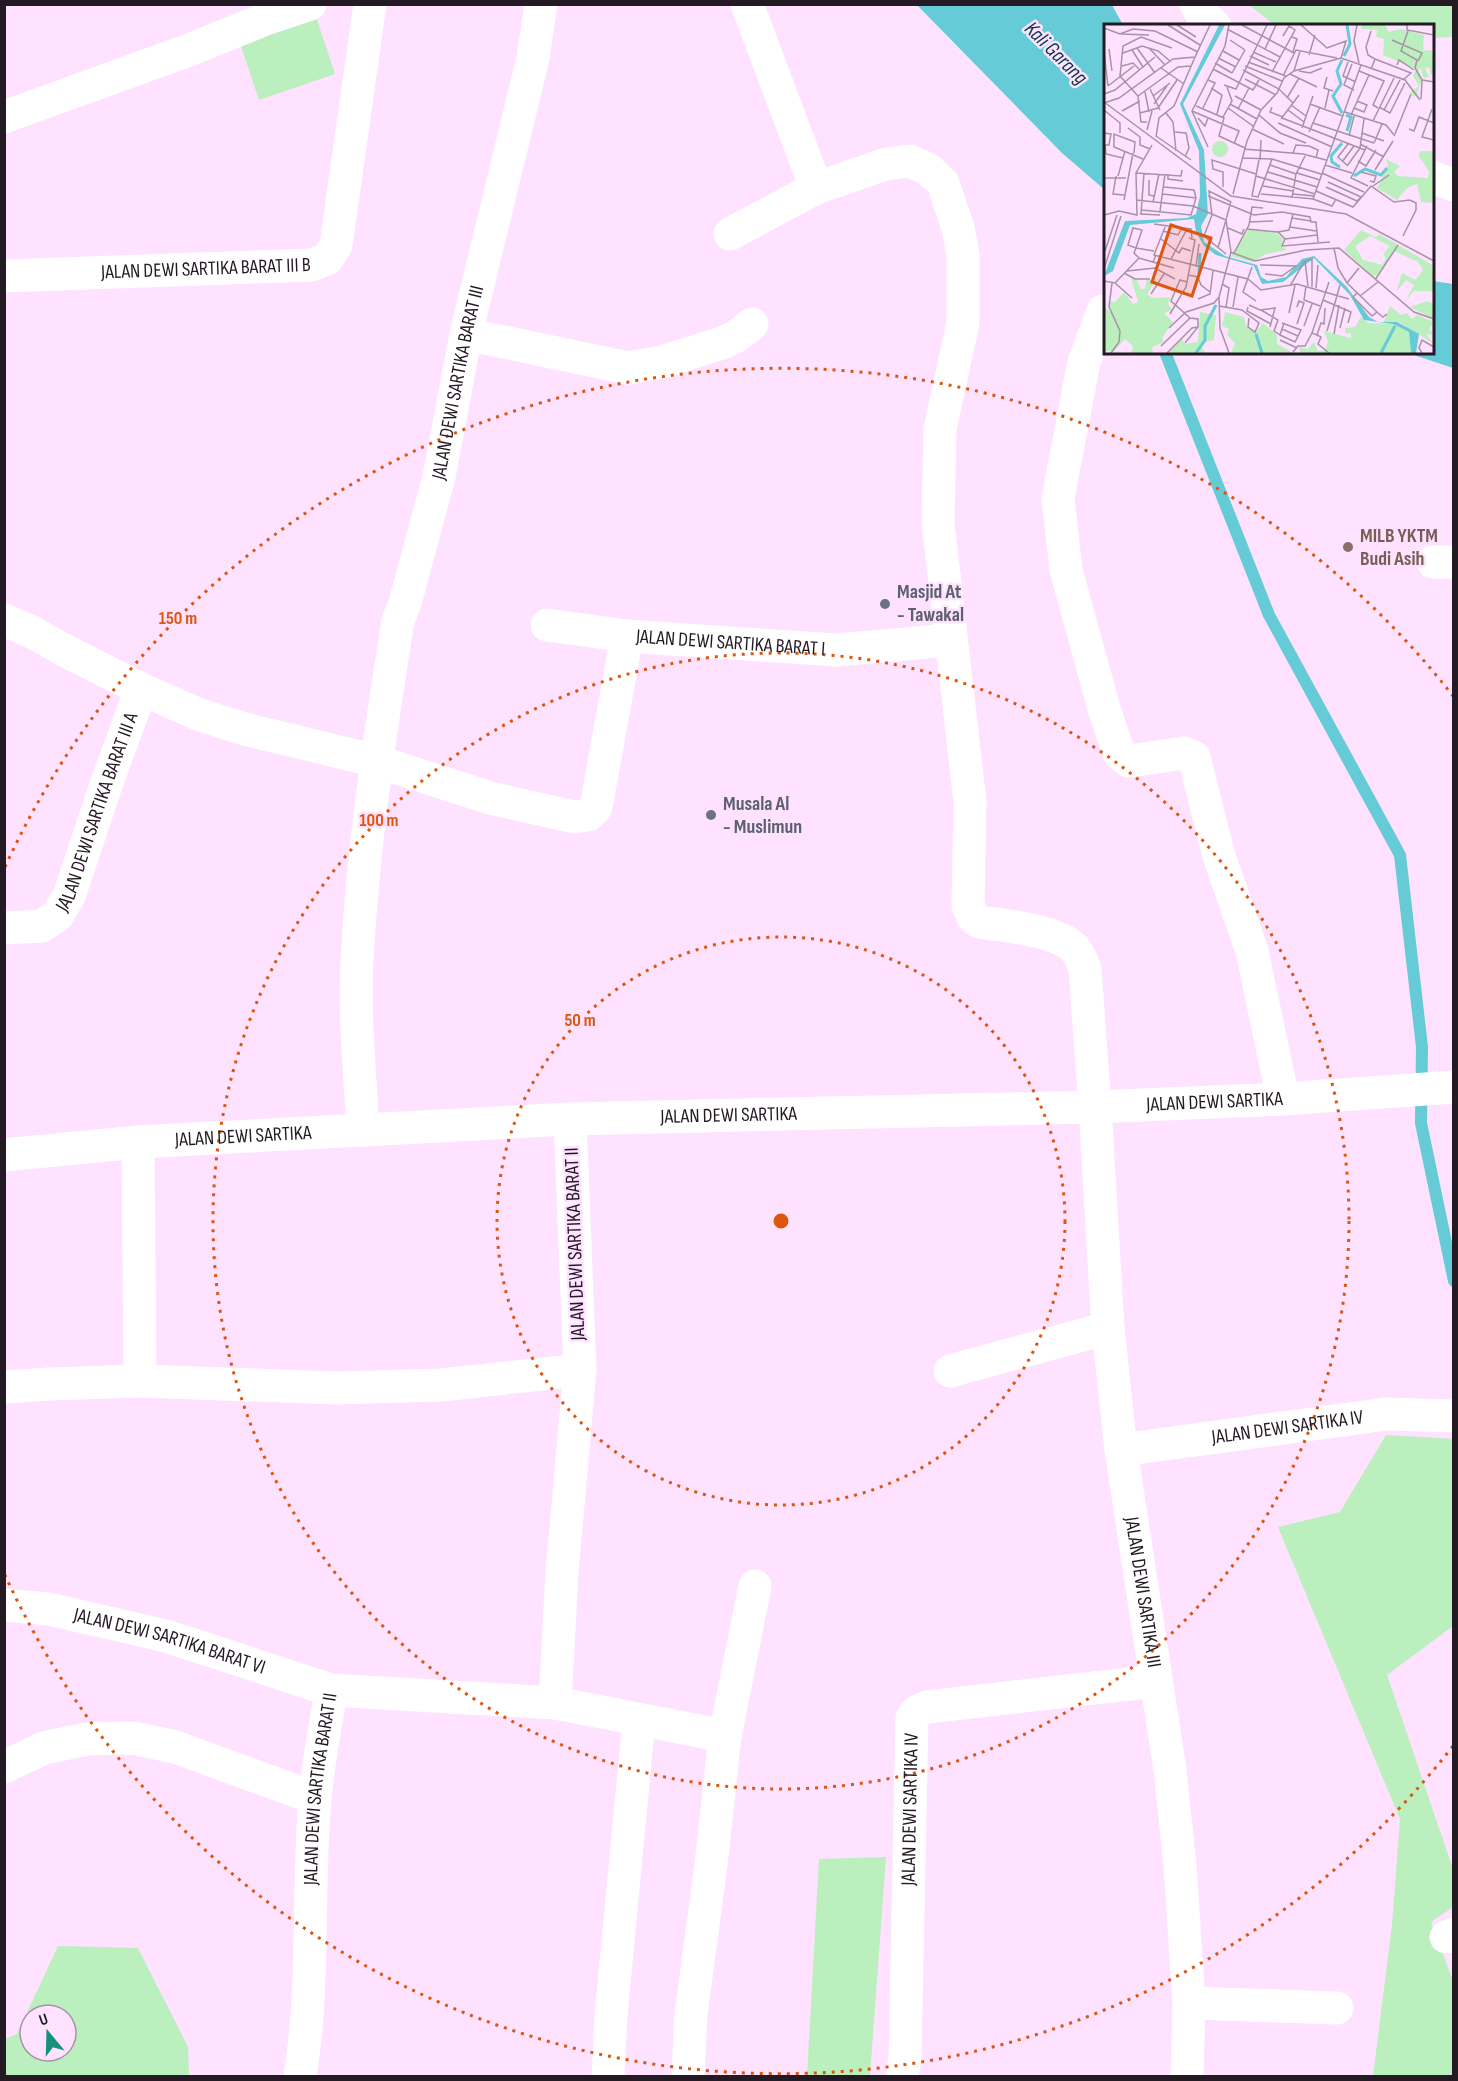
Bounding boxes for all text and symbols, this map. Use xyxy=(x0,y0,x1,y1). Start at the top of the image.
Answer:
water label: Kali Garang xyxy=(1019,16,1093,90)
inset map xyxy=(1104,24,1434,354)
street label: JALAN DEWI SARTIKA BARAT III B xyxy=(100,253,311,285)
street label: JALAN DEWI SARTIKA BARAT III xyxy=(427,283,489,483)
place label: MILB YKTM Budi Asih xyxy=(1360,524,1438,571)
marker: MILB YKTM Budi Asih xyxy=(1341,540,1355,554)
place label: Masjid At - Tawakal xyxy=(897,580,964,627)
marker: Masjid At - Tawakal xyxy=(878,597,892,611)
text: 150 m xyxy=(159,608,197,629)
street label: JALAN DEWI SARTIKA BARAT I xyxy=(634,625,826,661)
street label: JALAN DEWI SARTIKA BARAT III A xyxy=(50,709,144,917)
place label: Musala Al - Muslimun xyxy=(723,792,802,839)
marker: Musala Al - Muslimun xyxy=(704,808,718,822)
text: 100 m xyxy=(360,810,399,831)
text: 50 m xyxy=(564,1010,596,1031)
street label: JALAN DEWI SARTIKA xyxy=(1145,1087,1284,1117)
street label: JALAN DEWI SARTIKA xyxy=(659,1102,798,1129)
street label: JALAN DEWI SARTIKA xyxy=(173,1121,312,1152)
street label: JALAN DEWI SARTIKA BARAT II xyxy=(560,1147,590,1342)
centre of rings xyxy=(771,1211,791,1231)
street label: JALAN DEWI SARTIKA IV xyxy=(1209,1405,1365,1450)
street label: JALAN DEWI SARTIKA III xyxy=(1119,1514,1166,1669)
street label: JALAN DEWI SARTIKA BARAT VI xyxy=(70,1603,269,1680)
street label: JALAN DEWI SARTIKA BARAT II xyxy=(299,1691,342,1886)
street label: JALAN DEWI SARTIKA IV xyxy=(897,1733,924,1887)
north arrow xyxy=(18,2003,78,2063)
text: U xyxy=(37,2010,51,2031)

